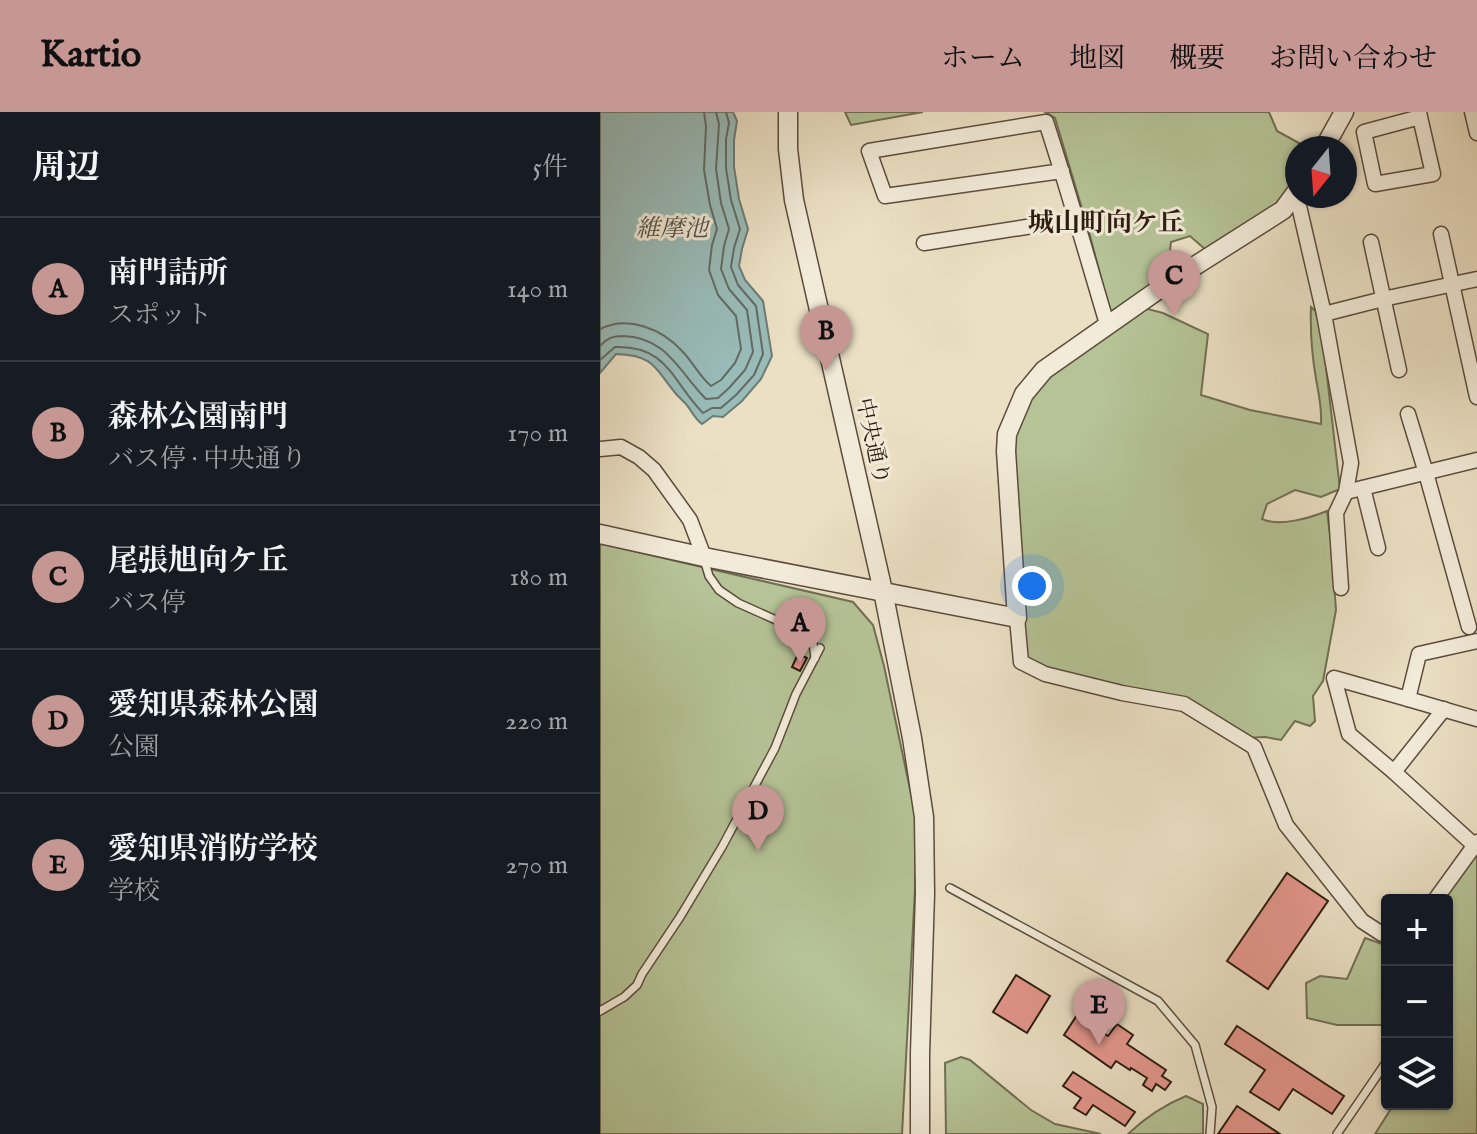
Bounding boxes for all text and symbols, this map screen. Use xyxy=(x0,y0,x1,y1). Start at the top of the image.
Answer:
text: Kartio xyxy=(40,32,141,80)
text: ホーム xyxy=(941,42,1025,77)
text: 地図 xyxy=(1069,42,1125,77)
text: 概要 xyxy=(1169,42,1225,77)
text: お問い合わせ xyxy=(1269,42,1437,77)
north arrow xyxy=(1285,136,1357,208)
text: 周辺 xyxy=(32,147,100,190)
text: 5件 xyxy=(533,151,568,184)
district label: 城山町向ケ丘 xyxy=(1028,207,1184,240)
water label: 維摩池 xyxy=(636,214,711,245)
pin: C xyxy=(1148,250,1200,316)
text: 南門詰所 xyxy=(108,255,228,293)
text: A xyxy=(49,273,67,306)
text: 140 m xyxy=(507,273,568,306)
text: スポット xyxy=(108,299,212,332)
pin: B xyxy=(800,305,852,371)
street label: 中央通り xyxy=(849,395,895,487)
text: 森林公園南門 xyxy=(108,399,288,437)
text: B xyxy=(49,417,67,450)
text: 170 m xyxy=(508,417,568,450)
text: バス停 · 中央通り xyxy=(108,443,307,476)
text: 尾張旭向ケ丘 xyxy=(108,543,288,581)
text: C xyxy=(49,561,67,594)
text: 180 m xyxy=(510,561,568,594)
your location xyxy=(1012,566,1052,606)
text: バス停 xyxy=(108,587,186,620)
pin: A xyxy=(774,597,826,663)
text: 愛知県森林公園 xyxy=(108,687,318,725)
text: D xyxy=(48,705,68,738)
text: 220 m xyxy=(505,705,568,738)
text: 公園 xyxy=(108,731,160,764)
pin: D xyxy=(732,785,784,851)
text: 愛知県消防学校 xyxy=(108,831,318,869)
text: E xyxy=(49,849,67,882)
text: 270 m xyxy=(505,849,568,882)
text: 学校 xyxy=(108,875,160,908)
map controls xyxy=(1381,894,1453,1110)
button: + xyxy=(1381,894,1453,966)
button: − xyxy=(1381,966,1453,1038)
pin: E xyxy=(1073,979,1125,1045)
button: layers xyxy=(1381,1038,1453,1110)

